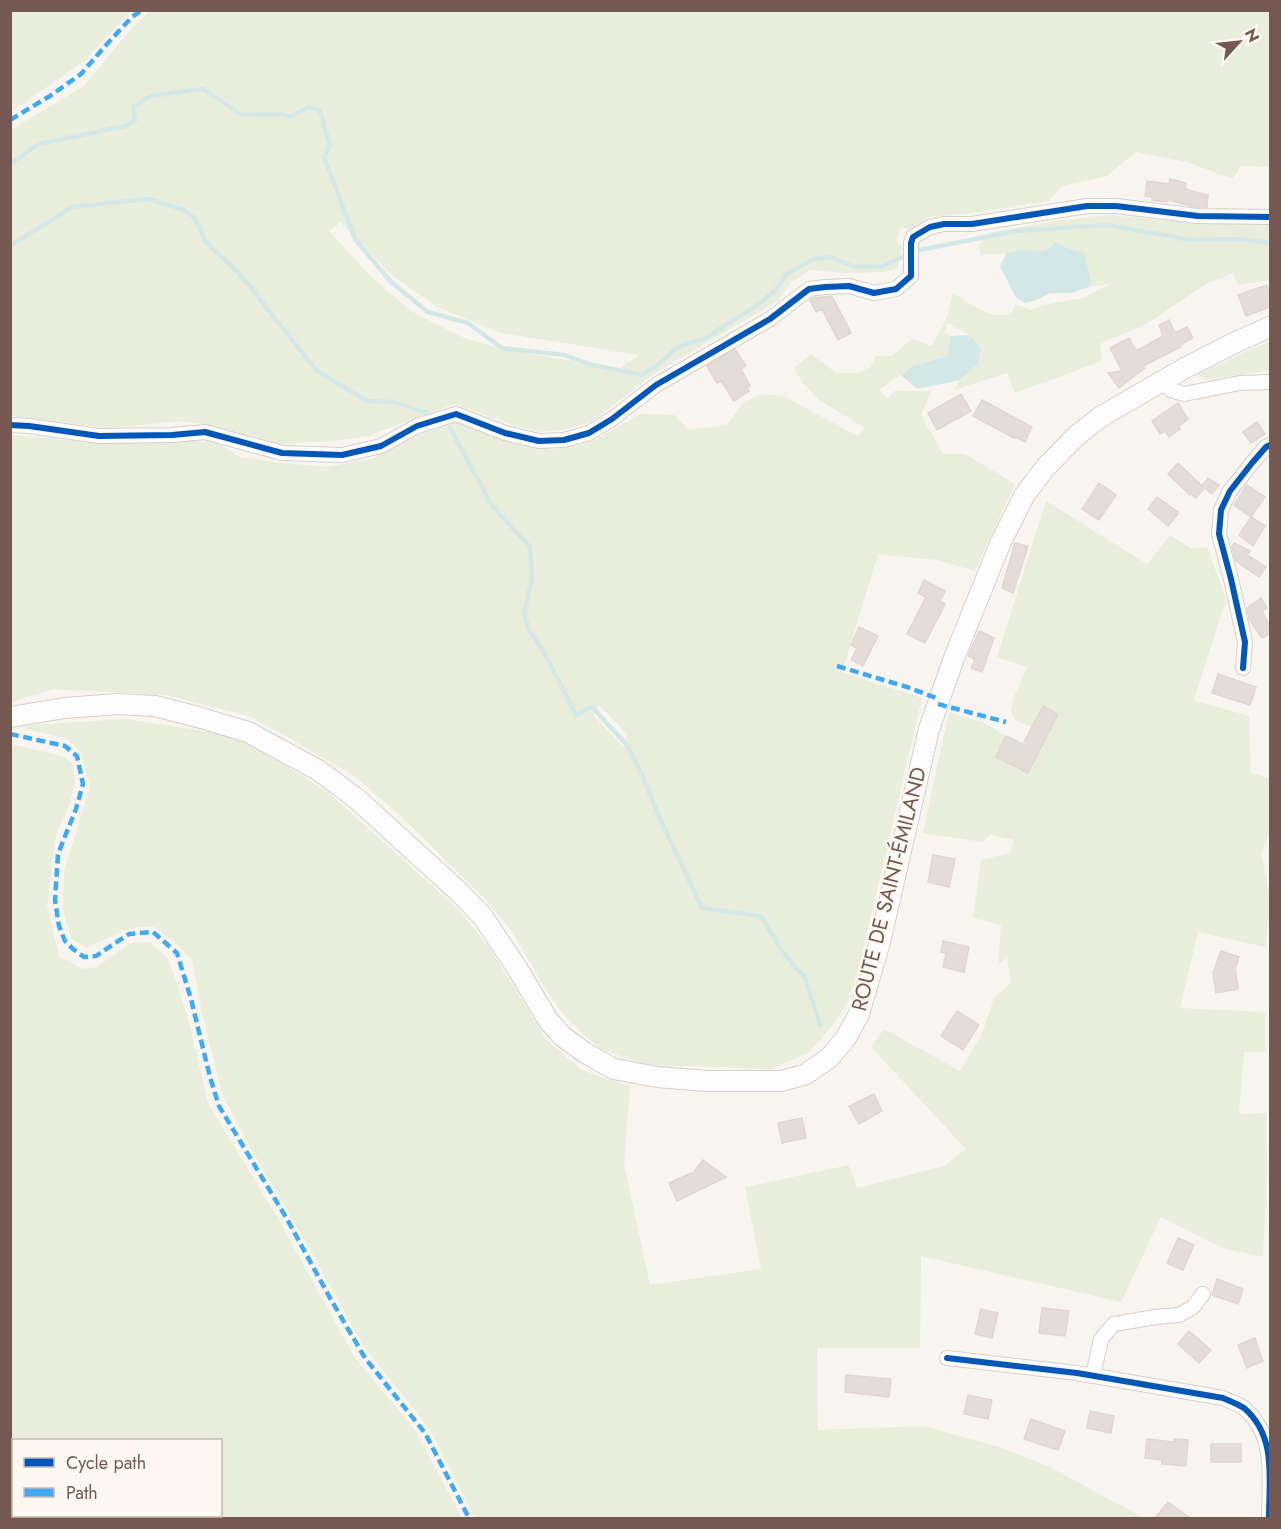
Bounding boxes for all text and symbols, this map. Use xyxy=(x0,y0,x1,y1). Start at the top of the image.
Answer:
north arrow xyxy=(1209,12,1269,72)
text: N xyxy=(1239,25,1265,46)
street label: ROUTE DE SAINT-ÉMILAND xyxy=(844,764,934,1014)
legend xyxy=(12,1439,222,1517)
text: Cycle path xyxy=(66,1450,146,1476)
text: Path xyxy=(66,1480,98,1506)

